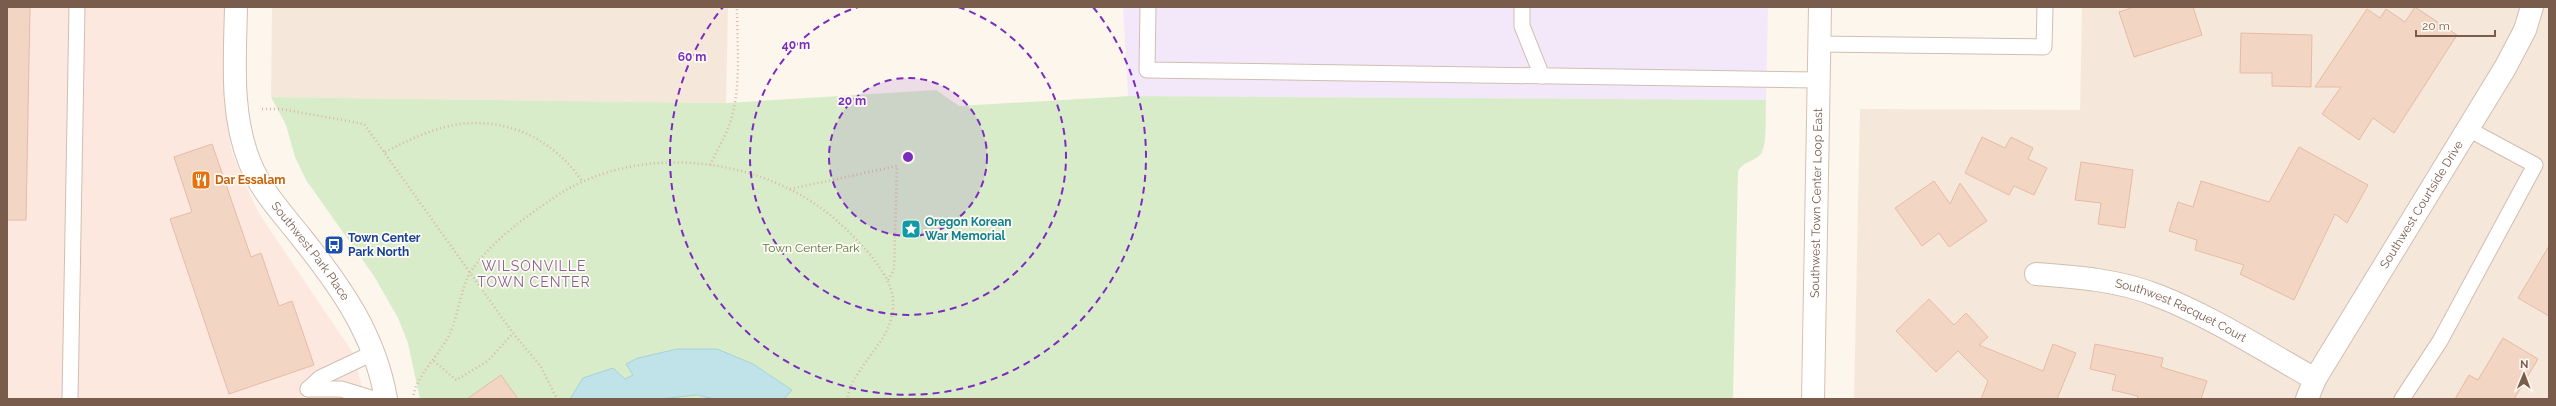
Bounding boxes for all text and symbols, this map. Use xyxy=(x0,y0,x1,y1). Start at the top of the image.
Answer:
scale bar xyxy=(2416,12,2495,38)
text: 20 m xyxy=(2422,19,2450,33)
text: 40 m xyxy=(782,38,810,52)
text: 60 m xyxy=(678,50,706,64)
text: 20 m xyxy=(838,94,866,108)
street label: Southwest Town Center Loop East xyxy=(1808,108,1825,298)
street label: Southwest Courtside Drive xyxy=(2377,138,2466,271)
centre of rings xyxy=(901,150,915,164)
restaurant icon: Dar Essalam xyxy=(190,169,212,191)
place label: Dar Essalam xyxy=(215,173,285,187)
street label: Southwest Park Place xyxy=(268,199,352,303)
place label: Oregon Korean War Memorial xyxy=(925,215,1012,243)
place icon: Oregon Korean War Memorial xyxy=(900,218,922,240)
place label: Town Center Park North xyxy=(348,231,421,259)
bus stop icon: Town Center Park North xyxy=(323,234,345,256)
park label: Town Center Park xyxy=(762,241,860,255)
district label: WILSONVILLE TOWN CENTER xyxy=(477,258,591,290)
street label: Southwest Racquet Court xyxy=(2114,276,2249,345)
north arrow xyxy=(2504,354,2544,394)
text: N xyxy=(2520,358,2528,371)

